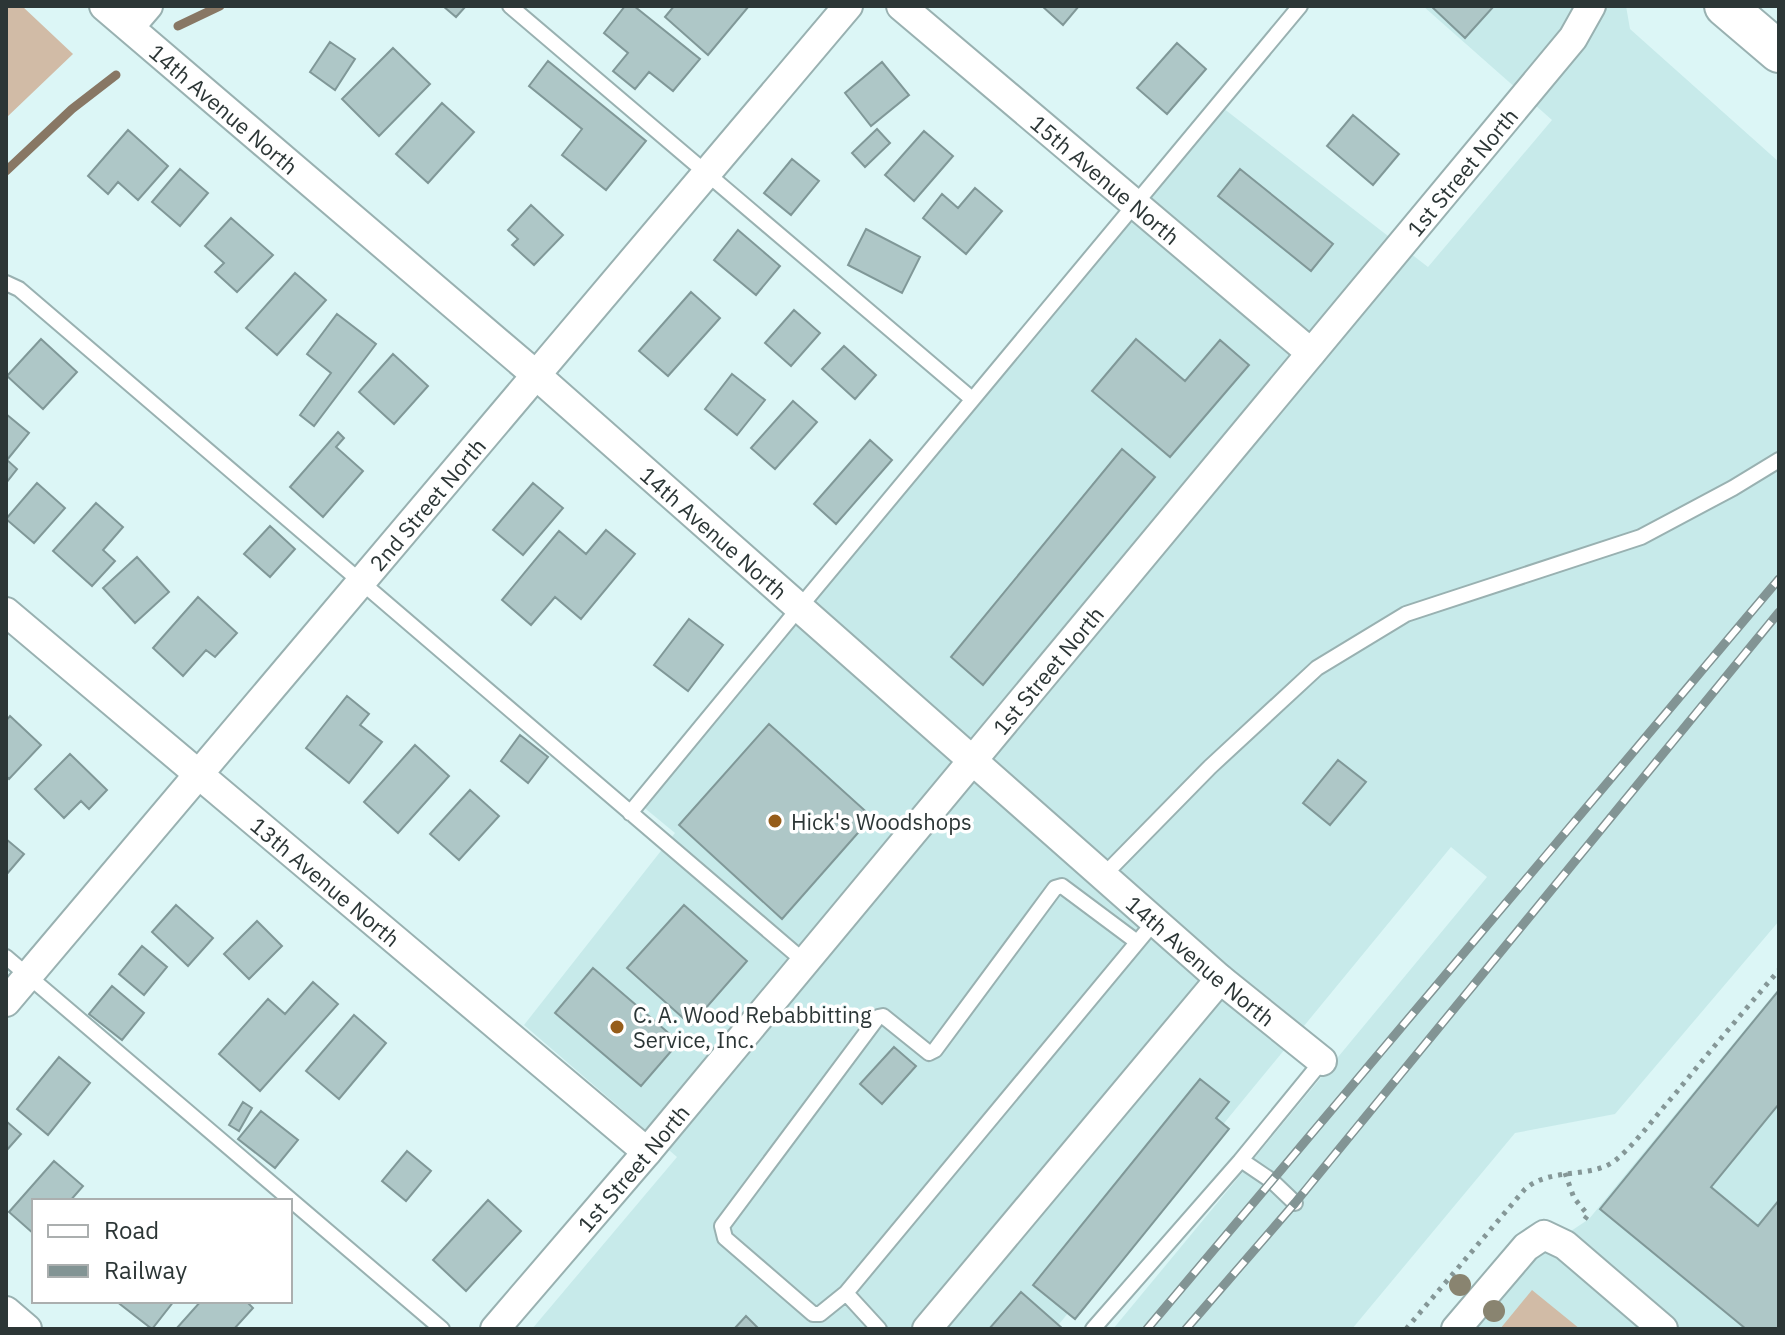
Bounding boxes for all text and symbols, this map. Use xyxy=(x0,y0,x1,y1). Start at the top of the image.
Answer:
street label: 14th Avenue North xyxy=(144,37,305,180)
street label: 1st Street North xyxy=(1400,101,1524,242)
street label: 15th Avenue North xyxy=(1025,108,1186,251)
street label: 2nd Street North xyxy=(362,432,491,577)
street label: 14th Avenue North xyxy=(635,460,794,605)
street label: 1st Street North xyxy=(986,600,1109,740)
place label: Hick's Woodshops xyxy=(791,807,972,836)
street label: 13th Avenue North xyxy=(245,810,406,953)
marker: Hick's Woodshops xyxy=(766,812,784,830)
street label: 14th Avenue North xyxy=(1120,889,1281,1032)
place label: C. A. Wood Rebabbitting Service, Inc. xyxy=(633,1000,872,1054)
marker: C. A. Wood Rebabbitting Service, Inc. xyxy=(608,1018,626,1036)
street label: 1st Street North xyxy=(570,1098,695,1238)
legend xyxy=(32,1199,292,1303)
text: Road xyxy=(104,1214,159,1246)
text: Railway xyxy=(104,1254,187,1286)

